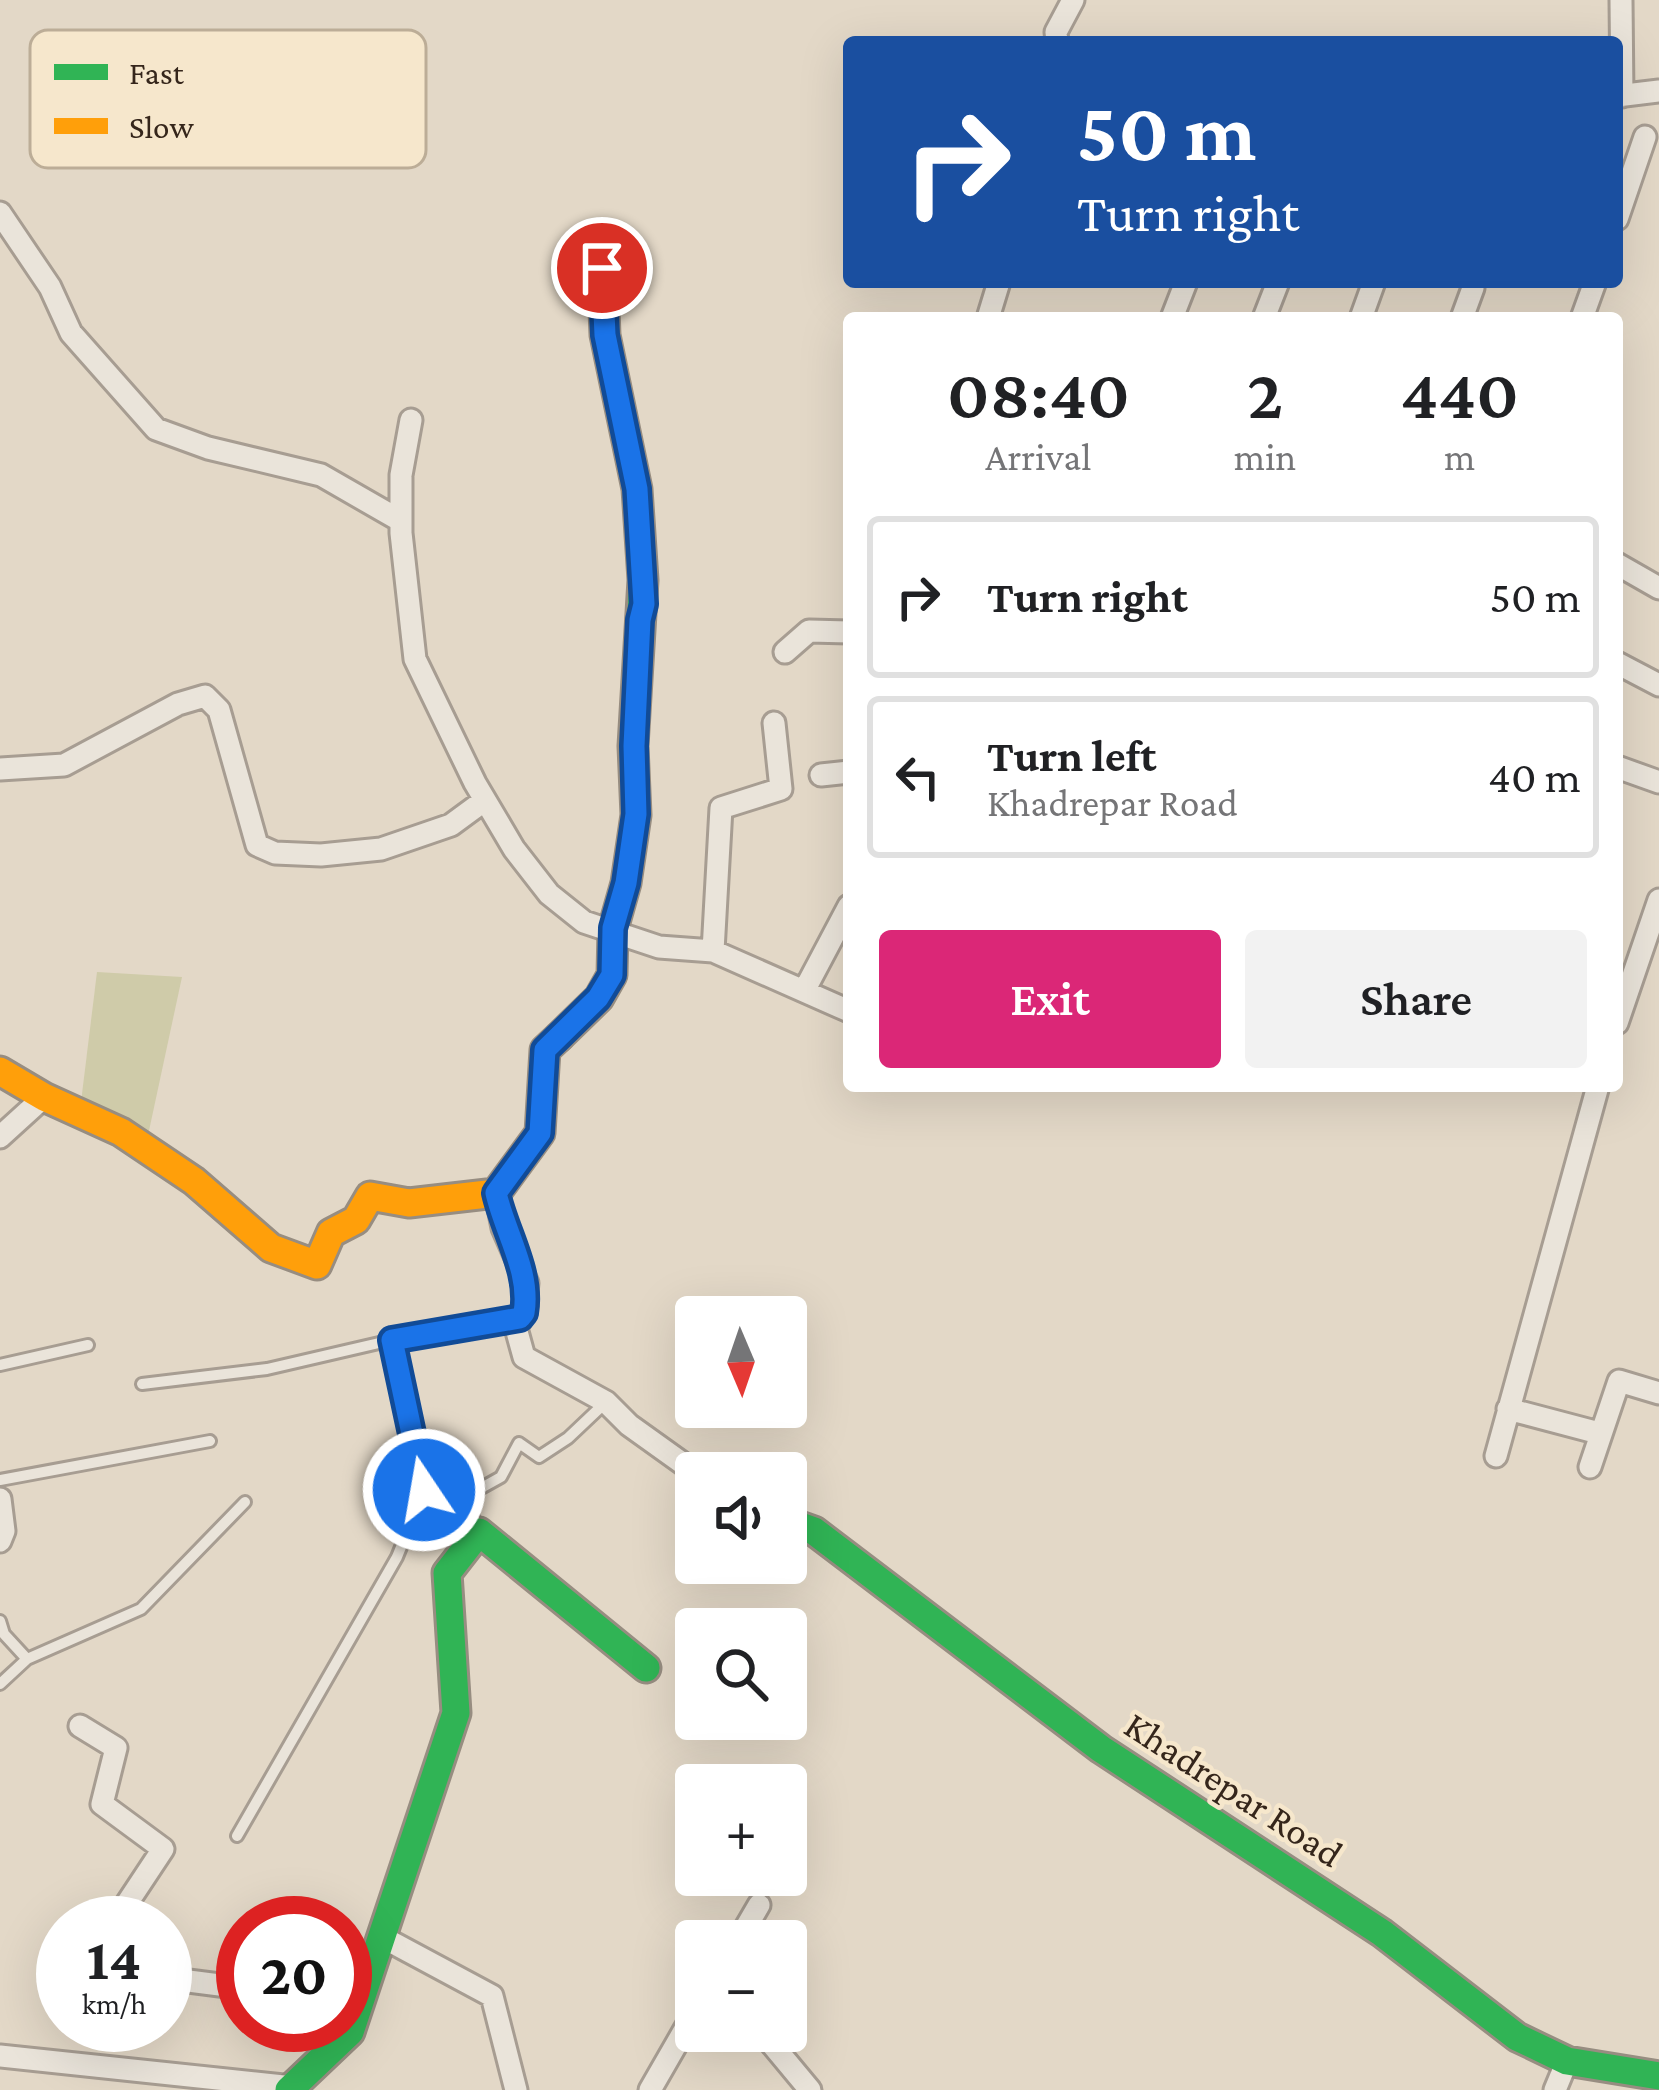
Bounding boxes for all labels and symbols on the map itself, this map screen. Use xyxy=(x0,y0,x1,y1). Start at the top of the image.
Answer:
legend xyxy=(30,30,426,168)
text: Fast xyxy=(129,54,185,91)
text: Slow xyxy=(129,108,194,145)
pin xyxy=(551,217,653,319)
north arrow xyxy=(675,1296,807,1428)
position arrow xyxy=(361,1427,487,1553)
street label: Khadrepar Road xyxy=(1117,1703,1351,1876)
speed limit sign: 20 xyxy=(216,1896,372,2052)

